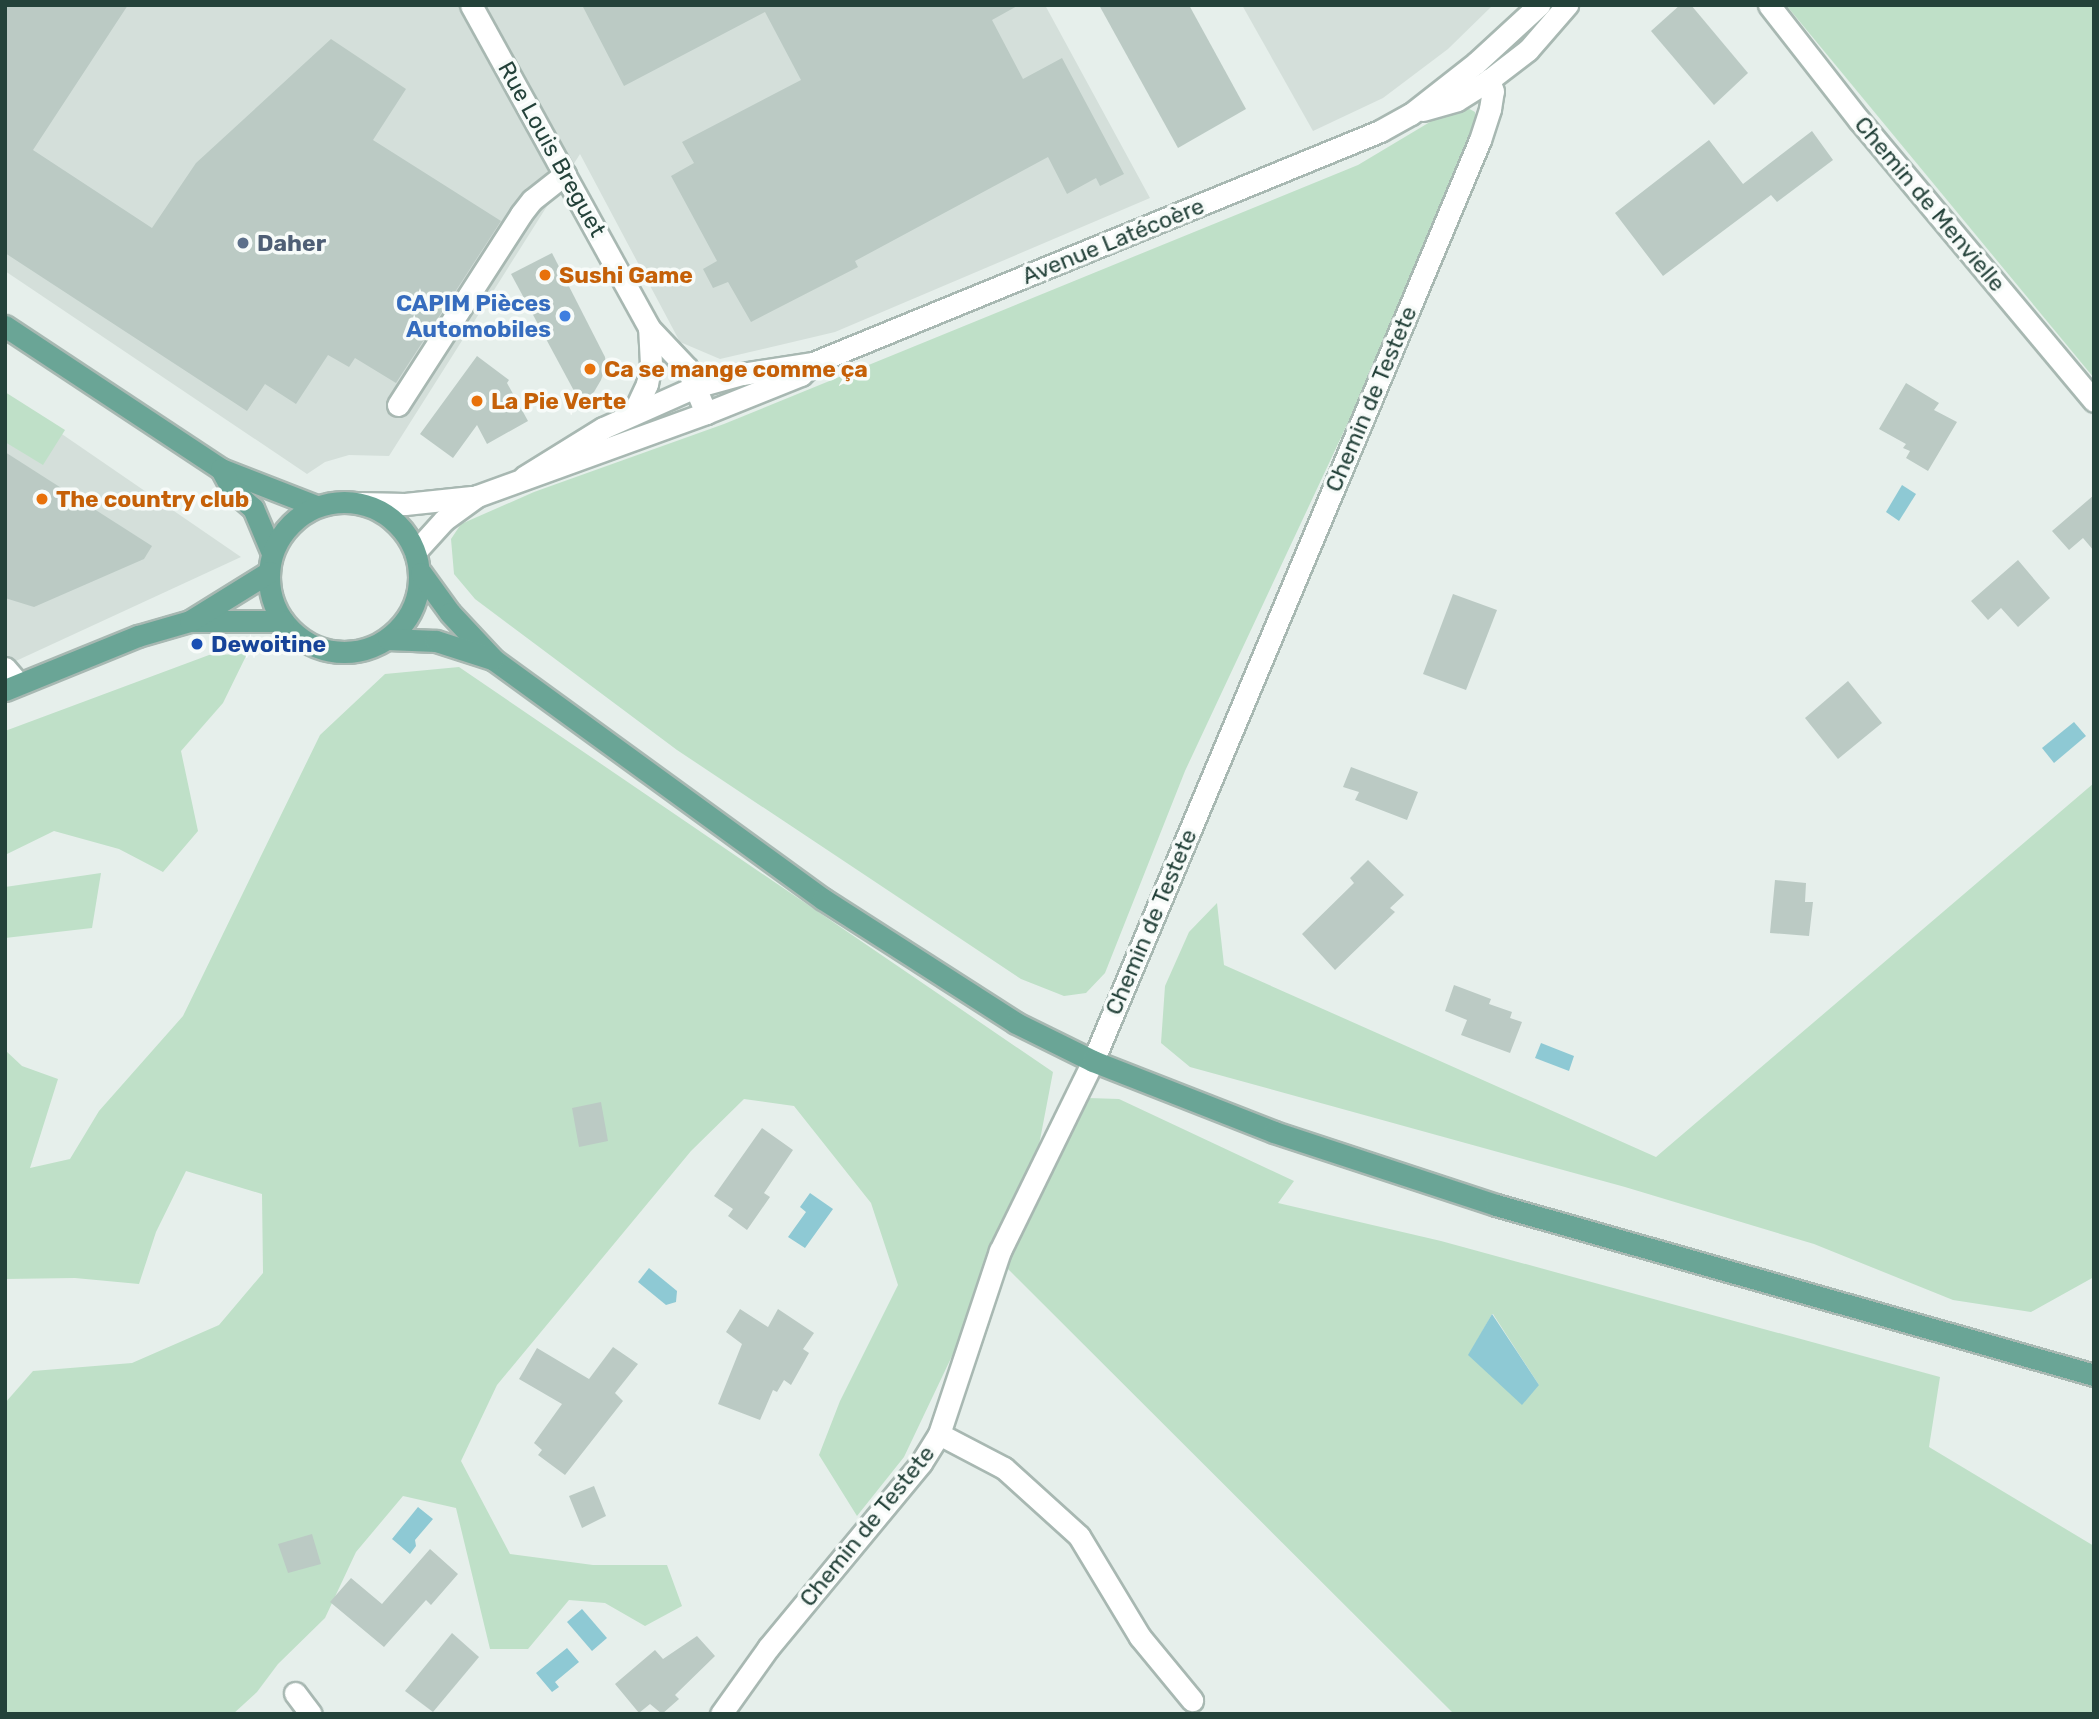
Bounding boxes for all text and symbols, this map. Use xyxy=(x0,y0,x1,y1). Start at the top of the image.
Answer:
street label: Rue Louis Breguet xyxy=(492,56,612,242)
street label: Chemin de Menvielle xyxy=(1849,111,2011,297)
street label: Avenue Latécoère xyxy=(1018,192,1208,290)
place label: Daher xyxy=(257,229,326,257)
marker: Daher xyxy=(235,235,251,251)
place label: Sushi Game xyxy=(559,261,693,289)
marker: Sushi Game xyxy=(537,267,553,283)
place label: CAPIM Pièces Automobiles xyxy=(396,289,551,343)
street label: Chemin de Testete xyxy=(1319,302,1423,496)
marker: CAPIM Pièces Automobiles xyxy=(557,308,573,324)
place label: Ca se mange comme ça xyxy=(604,355,868,383)
marker: Ca se mange comme ça xyxy=(582,361,598,377)
place label: La Pie Verte xyxy=(491,387,627,415)
marker: La Pie Verte xyxy=(469,393,485,409)
place label: The country club xyxy=(56,485,250,513)
marker: The country club xyxy=(34,491,50,507)
place label: Dewoitine xyxy=(211,630,326,658)
marker: Dewoitine xyxy=(189,636,205,652)
street label: Chemin de Testete xyxy=(1099,825,1203,1019)
street label: Chemin de Testete xyxy=(794,1440,940,1612)

